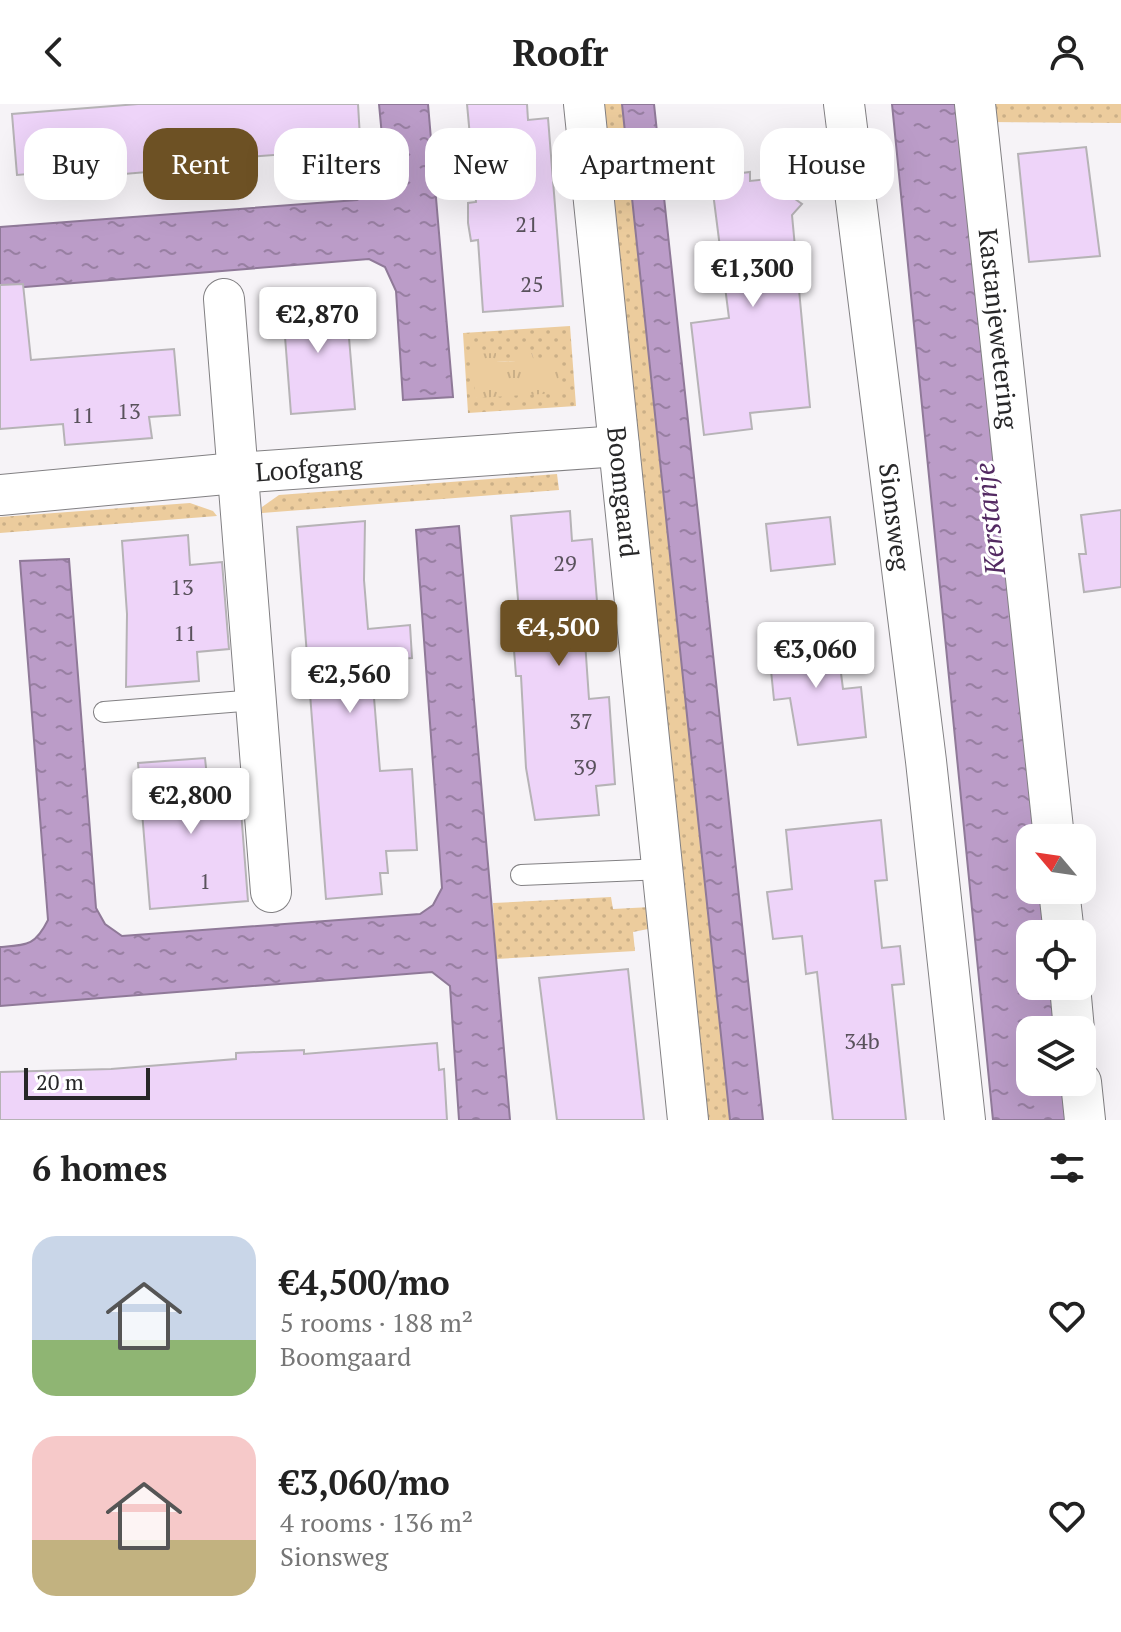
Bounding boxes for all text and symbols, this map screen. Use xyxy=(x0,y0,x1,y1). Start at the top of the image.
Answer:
text: Roofr xyxy=(513,29,608,76)
icon: back xyxy=(32,30,76,74)
icon: person xyxy=(1045,30,1089,74)
chip: Buy xyxy=(24,128,127,200)
chip: Rent xyxy=(143,128,258,200)
chip: Filters xyxy=(274,128,409,200)
chip: New xyxy=(425,128,536,200)
chip: Apartment xyxy=(552,128,744,200)
chip: House xyxy=(760,128,894,200)
house number: 21 xyxy=(515,209,539,238)
street label: Kastanjewetering xyxy=(972,227,1027,431)
pin: €1,300 xyxy=(688,241,818,309)
text: €1,300 xyxy=(712,250,794,284)
house number: 25 xyxy=(520,269,544,298)
pin: €2,870 xyxy=(253,287,383,355)
text: €2,870 xyxy=(277,296,359,330)
house number: 13 xyxy=(117,396,141,425)
house number: 11 xyxy=(71,400,95,429)
street label: Boomgaard xyxy=(600,425,647,559)
street label: Loofgang xyxy=(254,447,364,489)
street label: Sionsweg xyxy=(872,461,919,573)
water label: Kerstanje xyxy=(965,461,1013,578)
house number: 29 xyxy=(553,548,577,577)
house number: 13 xyxy=(170,572,194,601)
pin: €4,500 xyxy=(494,600,624,668)
text: €4,500 xyxy=(518,609,600,643)
house number: 11 xyxy=(173,618,197,647)
pin: €3,060 xyxy=(751,622,881,690)
text: €3,060 xyxy=(775,631,857,665)
pin: €2,560 xyxy=(285,647,415,715)
text: €2,560 xyxy=(309,656,391,690)
house number: 37 xyxy=(569,706,593,735)
house number: 39 xyxy=(573,752,597,781)
pin: €2,800 xyxy=(126,768,256,836)
text: €2,800 xyxy=(150,777,232,811)
north arrow xyxy=(1016,824,1096,904)
map controls xyxy=(1016,824,1096,1096)
house number: 1 xyxy=(199,866,211,895)
button: locate xyxy=(1016,920,1096,1000)
button: layers xyxy=(1016,1016,1096,1096)
house number: 34b xyxy=(844,1026,880,1055)
scale bar xyxy=(24,1064,150,1100)
text: 20 m xyxy=(36,1067,84,1096)
text: 6 homes xyxy=(32,1146,167,1191)
icon: filters xyxy=(1045,1146,1089,1190)
text: €4,500/mo xyxy=(280,1260,450,1305)
icon: home xyxy=(96,1268,192,1364)
icon: heart xyxy=(1045,1294,1089,1338)
text: 5 rooms · 188 m² xyxy=(280,1305,473,1339)
text: Boomgaard xyxy=(280,1339,412,1373)
text: €3,060/mo xyxy=(280,1460,450,1505)
icon: home xyxy=(96,1468,192,1564)
icon: heart xyxy=(1045,1494,1089,1538)
text: 4 rooms · 136 m² xyxy=(280,1505,473,1539)
text: Sionsweg xyxy=(280,1539,388,1573)

